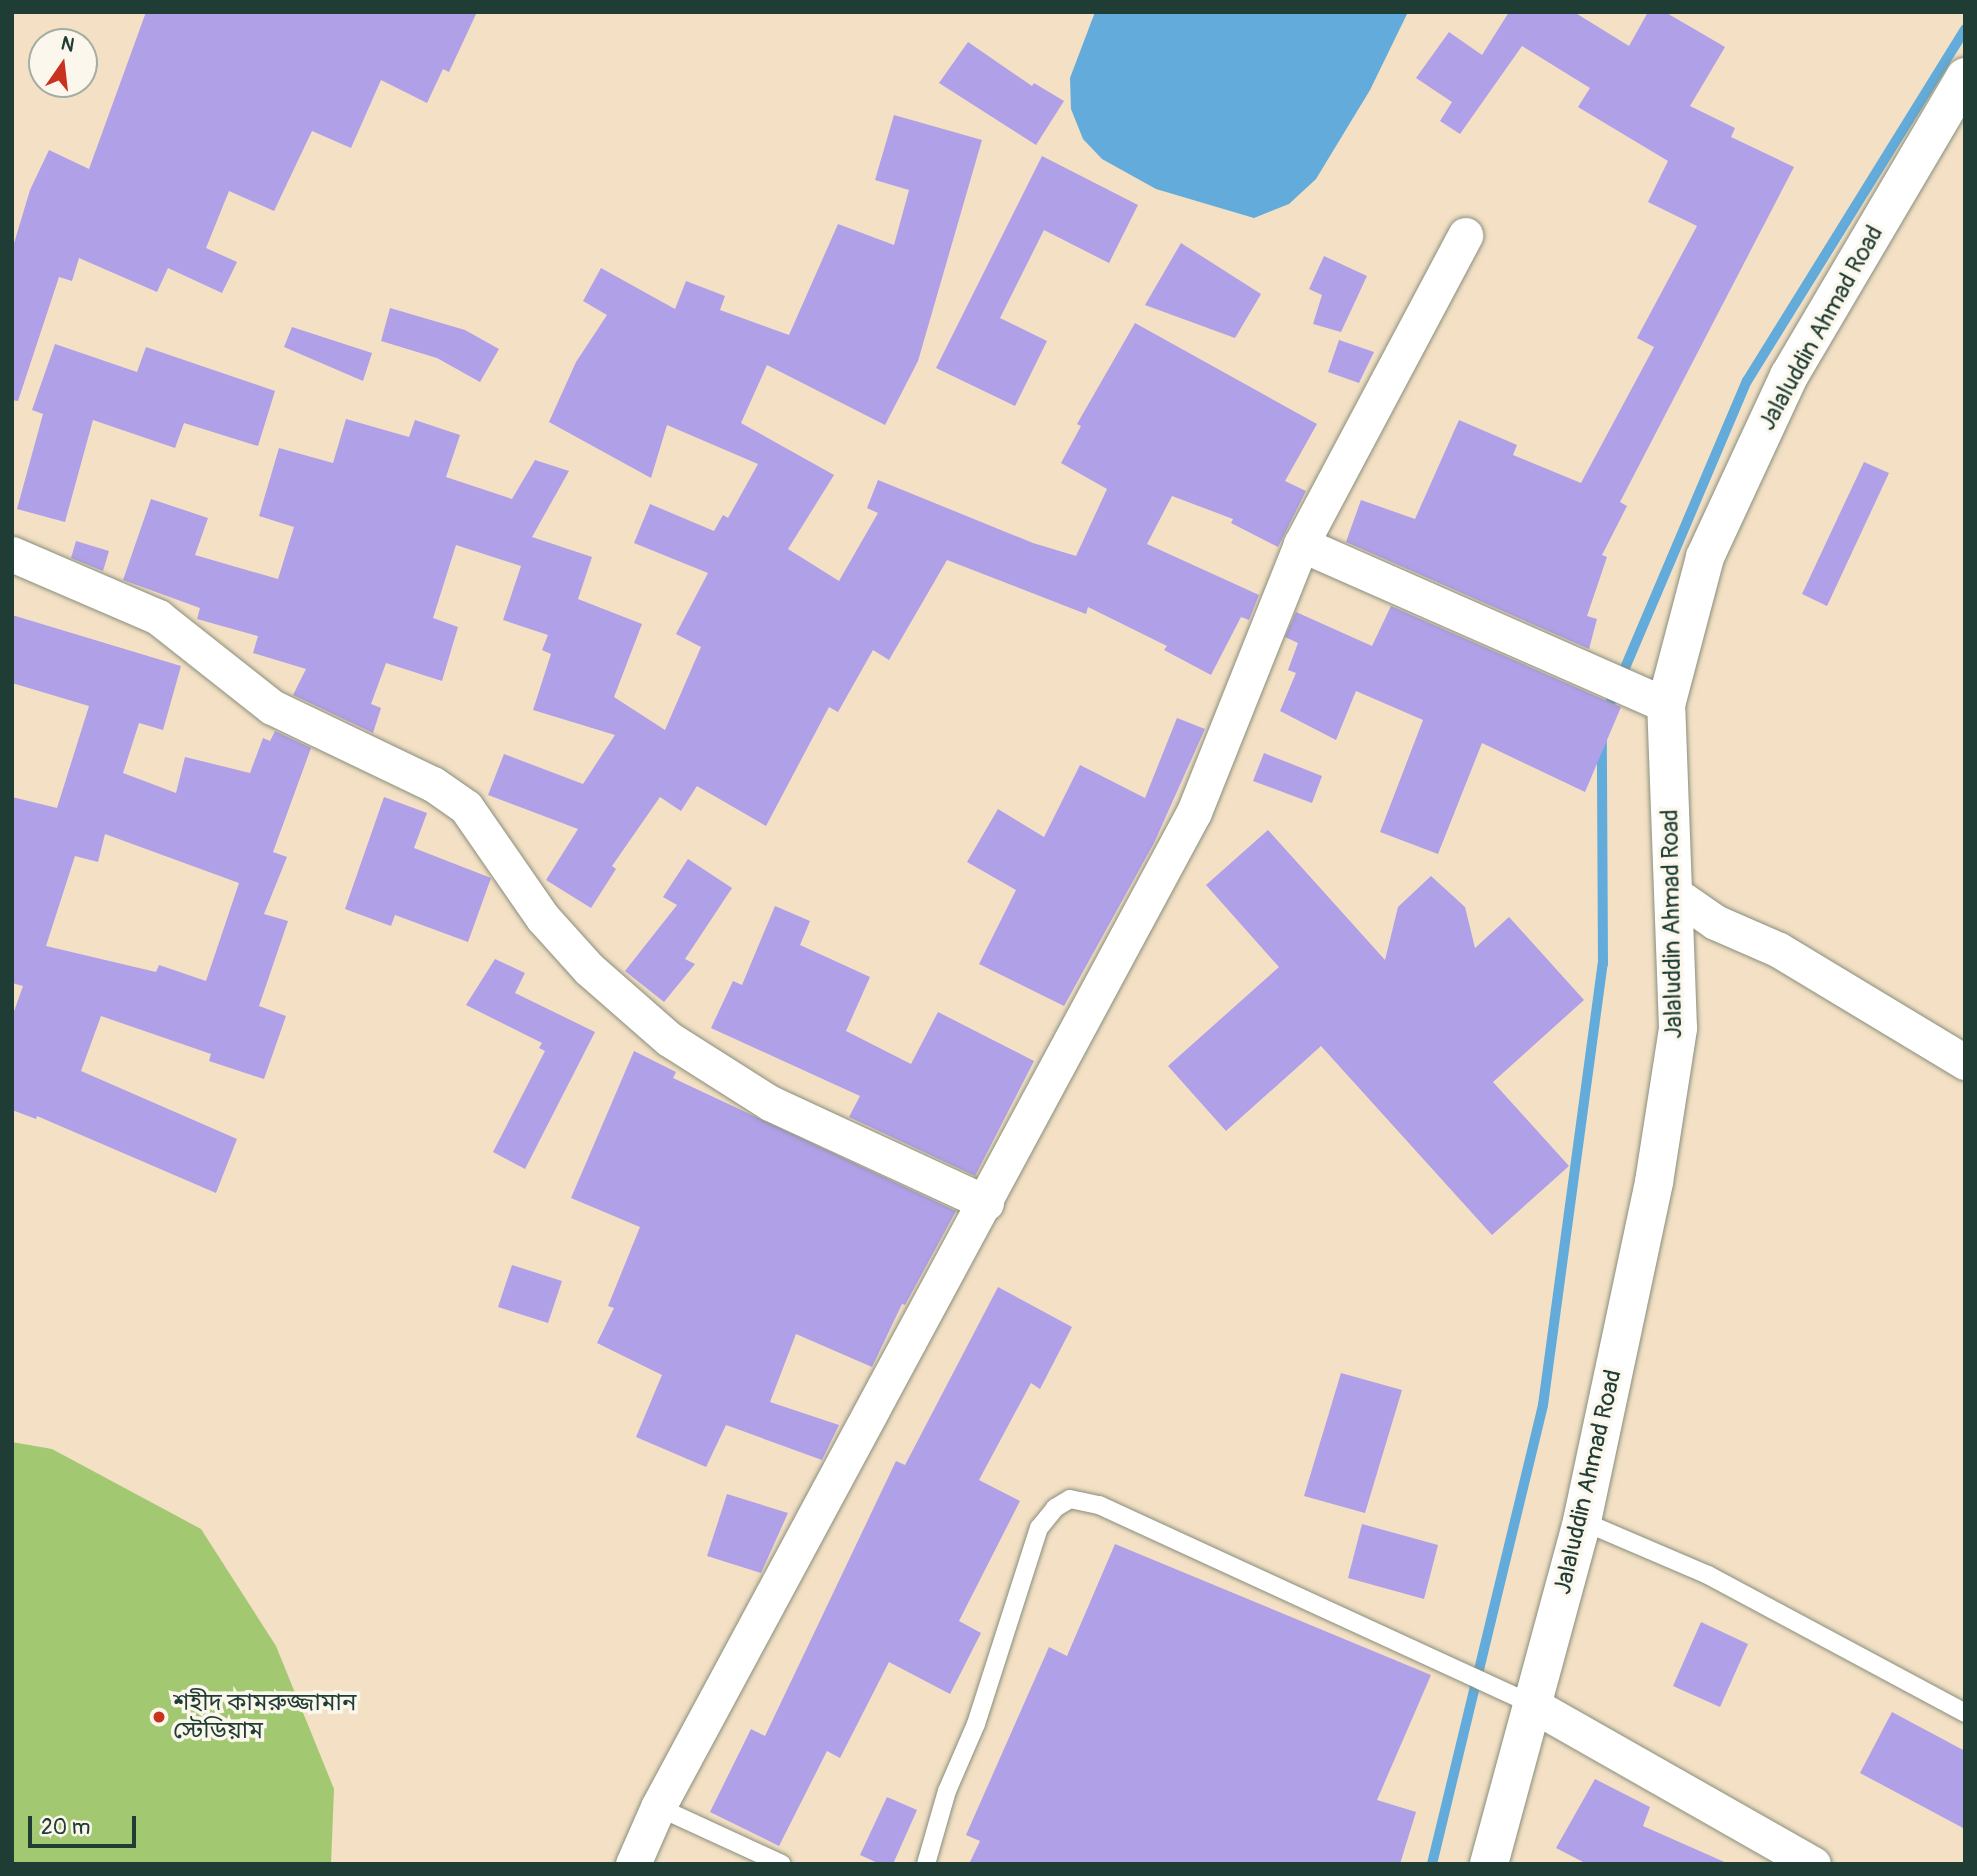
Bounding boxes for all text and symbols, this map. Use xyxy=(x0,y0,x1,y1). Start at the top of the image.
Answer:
north arrow xyxy=(28,28,98,98)
text: N xyxy=(58,31,77,58)
street label: Jalaluddin Ahmad Road xyxy=(1753,221,1889,435)
street label: Jalaluddin Ahmad Road xyxy=(1656,809,1688,1039)
street label: Jalaluddin Ahmad Road xyxy=(1548,1367,1628,1597)
place label: শহীদ কামরুজ্জামান স্টেডিয়াম xyxy=(173,1689,356,1745)
marker: শহীদ কামরুজ্জামান স্টেডিয়াম xyxy=(151,1709,167,1725)
scale bar xyxy=(32,1802,140,1846)
text: 20 m xyxy=(41,1814,90,1841)

